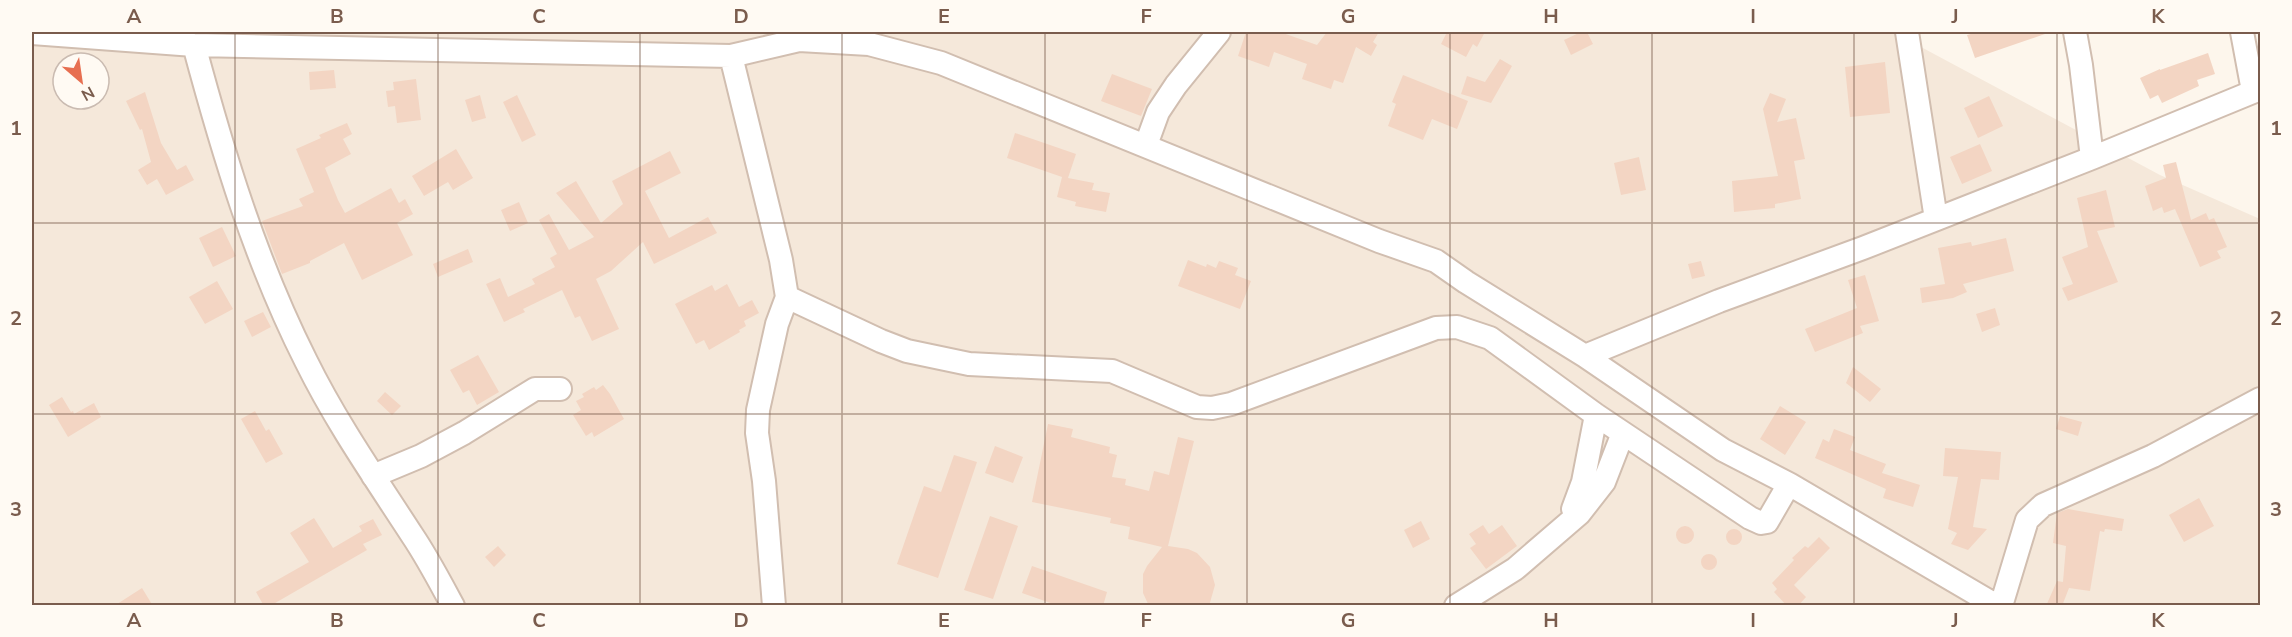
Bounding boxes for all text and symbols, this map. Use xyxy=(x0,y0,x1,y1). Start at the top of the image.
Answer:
text: A xyxy=(127,3,142,30)
text: B xyxy=(330,3,344,30)
text: C xyxy=(532,3,546,30)
text: D xyxy=(733,3,749,30)
text: E xyxy=(938,3,950,30)
text: F xyxy=(1140,3,1152,30)
text: G xyxy=(1341,3,1355,30)
text: H xyxy=(1543,3,1559,30)
text: I xyxy=(1750,3,1756,30)
text: J xyxy=(1950,3,1959,30)
text: K xyxy=(2151,3,2165,30)
north arrow xyxy=(51,51,111,111)
text: N xyxy=(77,81,98,106)
text: 1 xyxy=(10,115,22,142)
text: 1 xyxy=(2270,115,2282,142)
text: 2 xyxy=(10,305,22,332)
text: 2 xyxy=(2270,305,2282,332)
text: 3 xyxy=(10,496,22,523)
text: 3 xyxy=(2270,496,2282,523)
text: A xyxy=(127,607,142,634)
text: B xyxy=(330,607,344,634)
text: C xyxy=(532,607,546,634)
text: D xyxy=(733,607,749,634)
text: E xyxy=(938,607,950,634)
text: F xyxy=(1140,607,1152,634)
text: G xyxy=(1341,607,1355,634)
text: H xyxy=(1543,607,1559,634)
text: I xyxy=(1750,607,1756,634)
text: J xyxy=(1950,607,1959,634)
text: K xyxy=(2151,607,2165,634)

